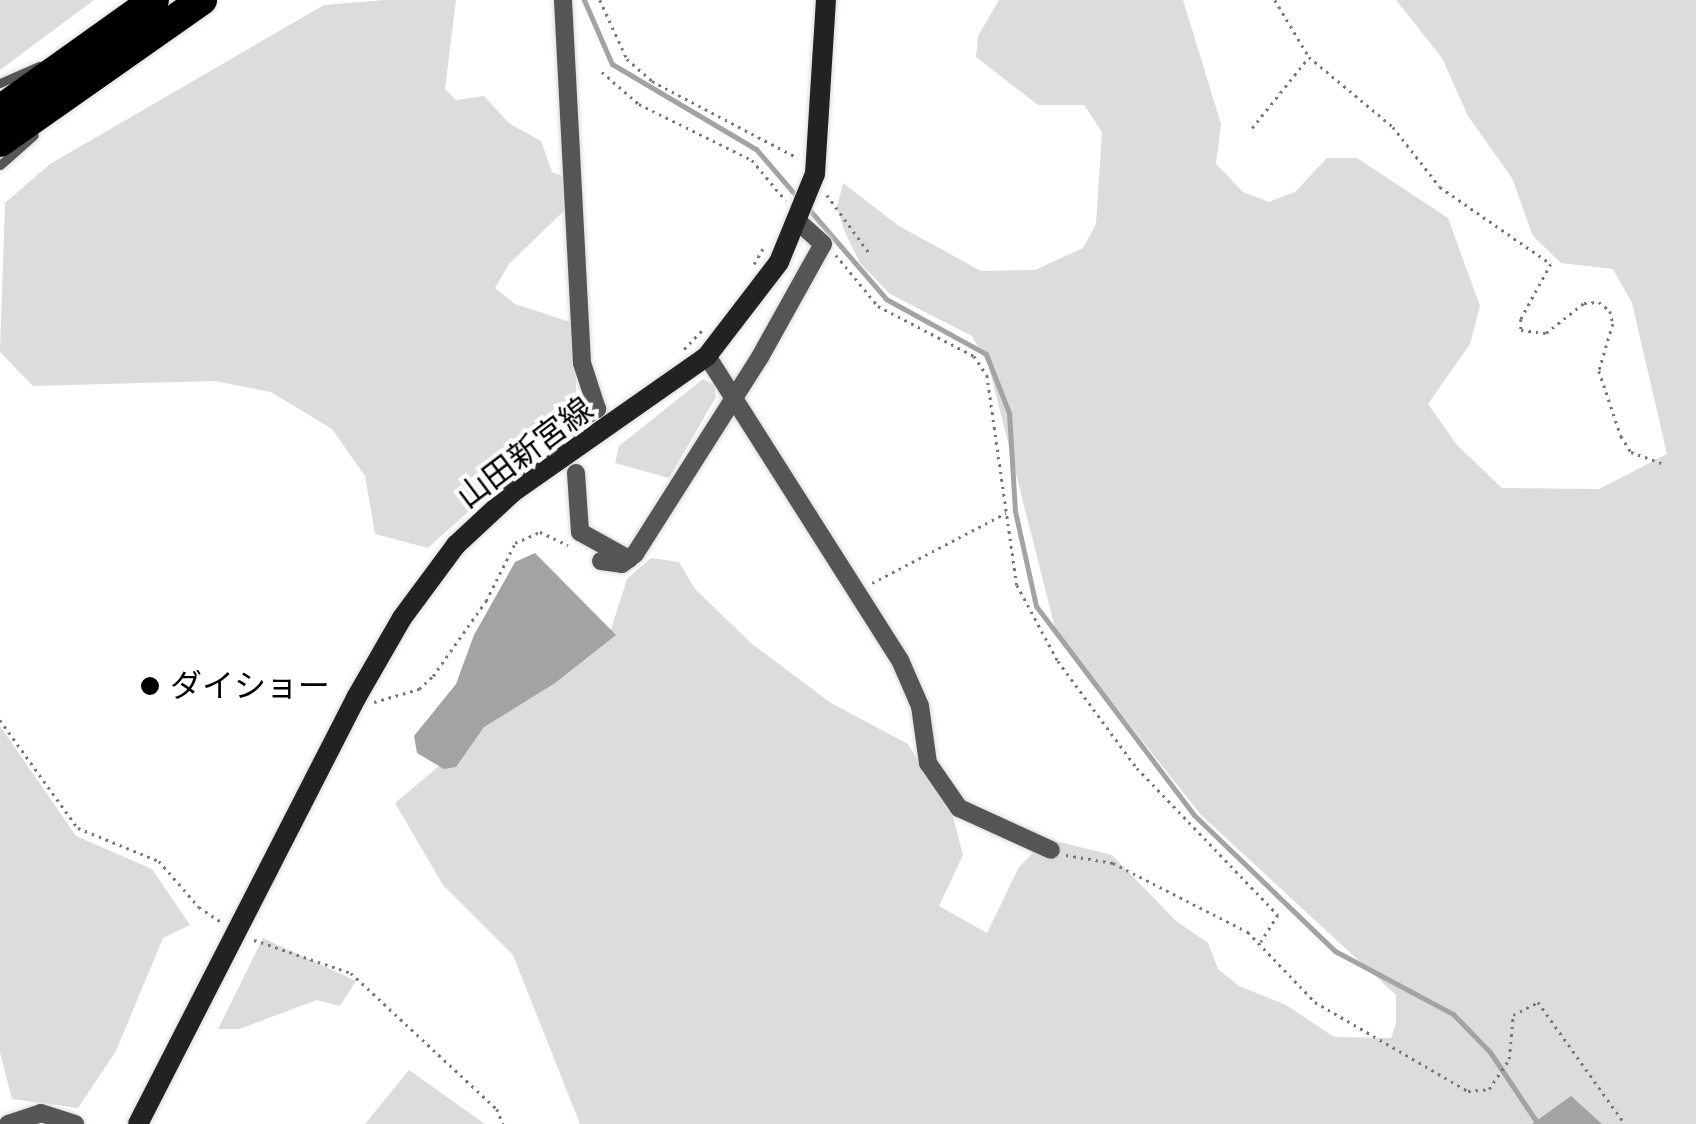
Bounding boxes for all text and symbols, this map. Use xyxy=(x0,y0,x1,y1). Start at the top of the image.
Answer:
street label: 山田新宮線 xyxy=(450,390,600,516)
place label: ダイショー xyxy=(170,667,330,705)
marker: ダイショー xyxy=(139,675,161,697)

